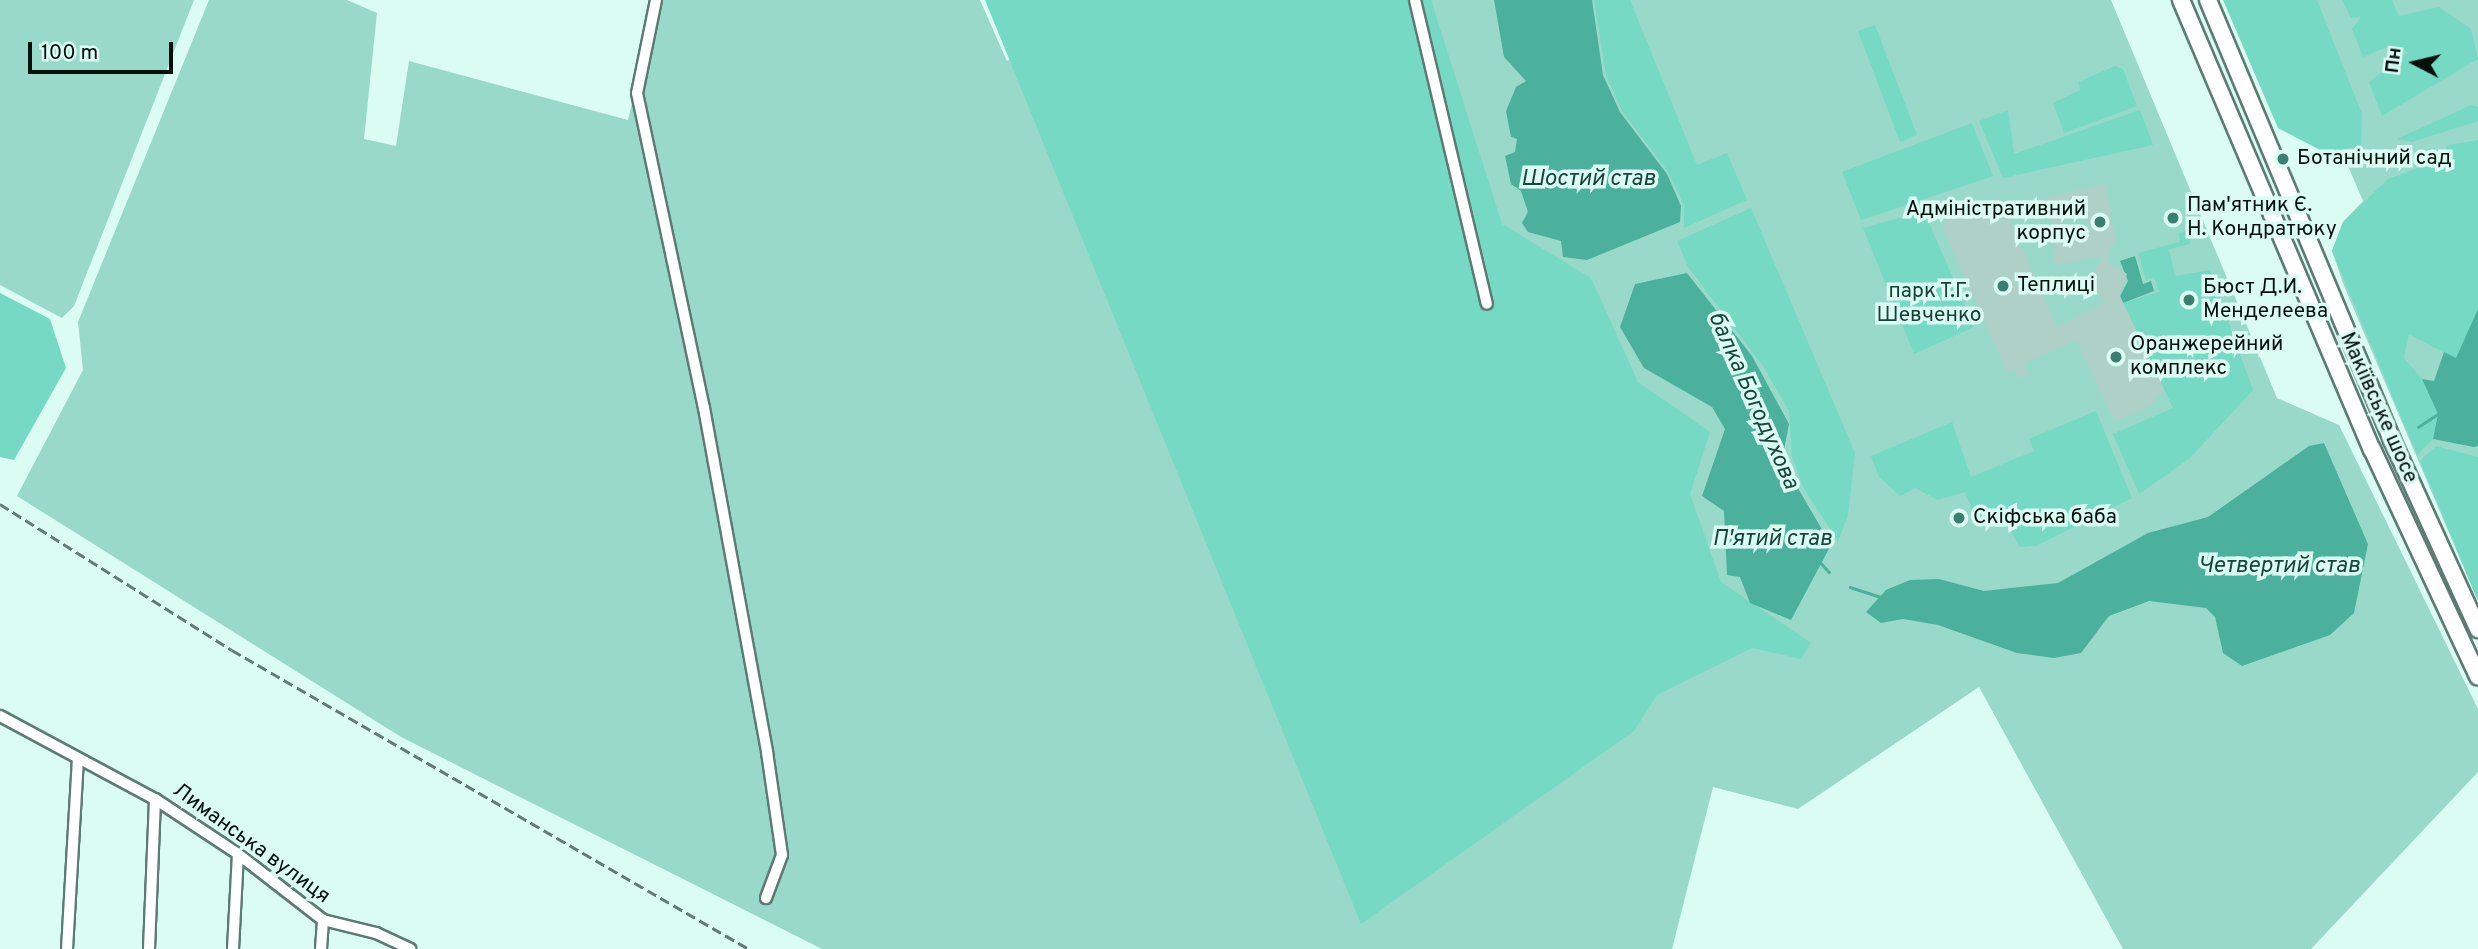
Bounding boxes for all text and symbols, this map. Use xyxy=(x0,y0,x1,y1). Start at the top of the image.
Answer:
scale bar xyxy=(32,28,177,72)
north arrow xyxy=(2380,28,2450,98)
text: 100 m xyxy=(41,40,98,67)
text: Пн xyxy=(2381,46,2408,75)
place label: Ботанічний сад xyxy=(2297,146,2452,172)
marker: Ботанічний сад xyxy=(2275,151,2291,167)
water label: Шостий став xyxy=(1521,166,1655,194)
place label: Пам'ятник Є. Н. Кондратюку xyxy=(2187,193,2337,243)
place label: Адміністративний корпус xyxy=(1906,197,2086,247)
marker: Пам'ятник Є. Н. Кондратюку xyxy=(2165,210,2181,226)
marker: Адміністративний корпус xyxy=(2092,214,2108,230)
place label: Теплиці xyxy=(2017,273,2095,299)
place label: Бюст Д.И. Менделеева xyxy=(2203,275,2328,325)
marker: Теплиці xyxy=(1995,278,2011,294)
park label: парк Т.Г. Шевченко xyxy=(1877,279,1981,329)
marker: Бюст Д.И. Менделеева xyxy=(2181,292,2197,308)
water label: балка Богодухова xyxy=(1701,308,1803,494)
street label: Макіївське шосе xyxy=(2333,329,2423,487)
place label: Оранжерейний комплекс xyxy=(2130,332,2283,382)
marker: Оранжерейний комплекс xyxy=(2108,349,2124,365)
place label: Скіфська баба xyxy=(1973,505,2117,531)
marker: Скіфська баба xyxy=(1951,510,1967,526)
water label: П'ятий став xyxy=(1712,526,1832,554)
water label: Четвертий став xyxy=(2198,553,2360,581)
street label: Лиманська вулиця xyxy=(167,778,335,910)

